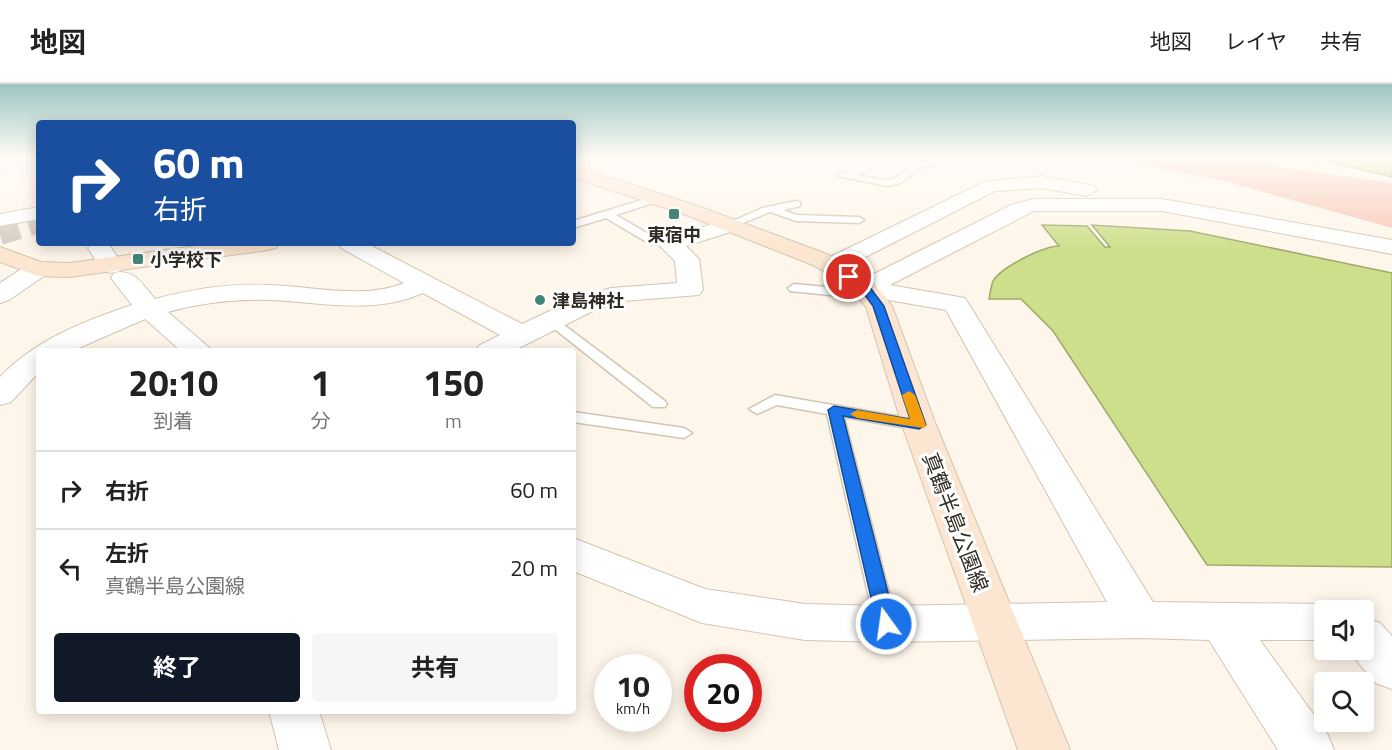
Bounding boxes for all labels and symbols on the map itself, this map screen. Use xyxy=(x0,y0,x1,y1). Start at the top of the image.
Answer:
marker: 東宿中 xyxy=(667,207,681,221)
place label: 東宿中 xyxy=(647,221,701,248)
place label: 小学校下 xyxy=(150,246,222,273)
pin xyxy=(823,251,874,302)
marker: 小学校下 xyxy=(131,252,145,266)
place label: 津島神社 xyxy=(552,287,624,314)
marker: 津島神社 xyxy=(533,293,547,307)
street label: 真鶴半島公園線 xyxy=(915,448,997,596)
position arrow xyxy=(854,592,918,656)
speed limit sign: 20 xyxy=(684,654,762,732)

